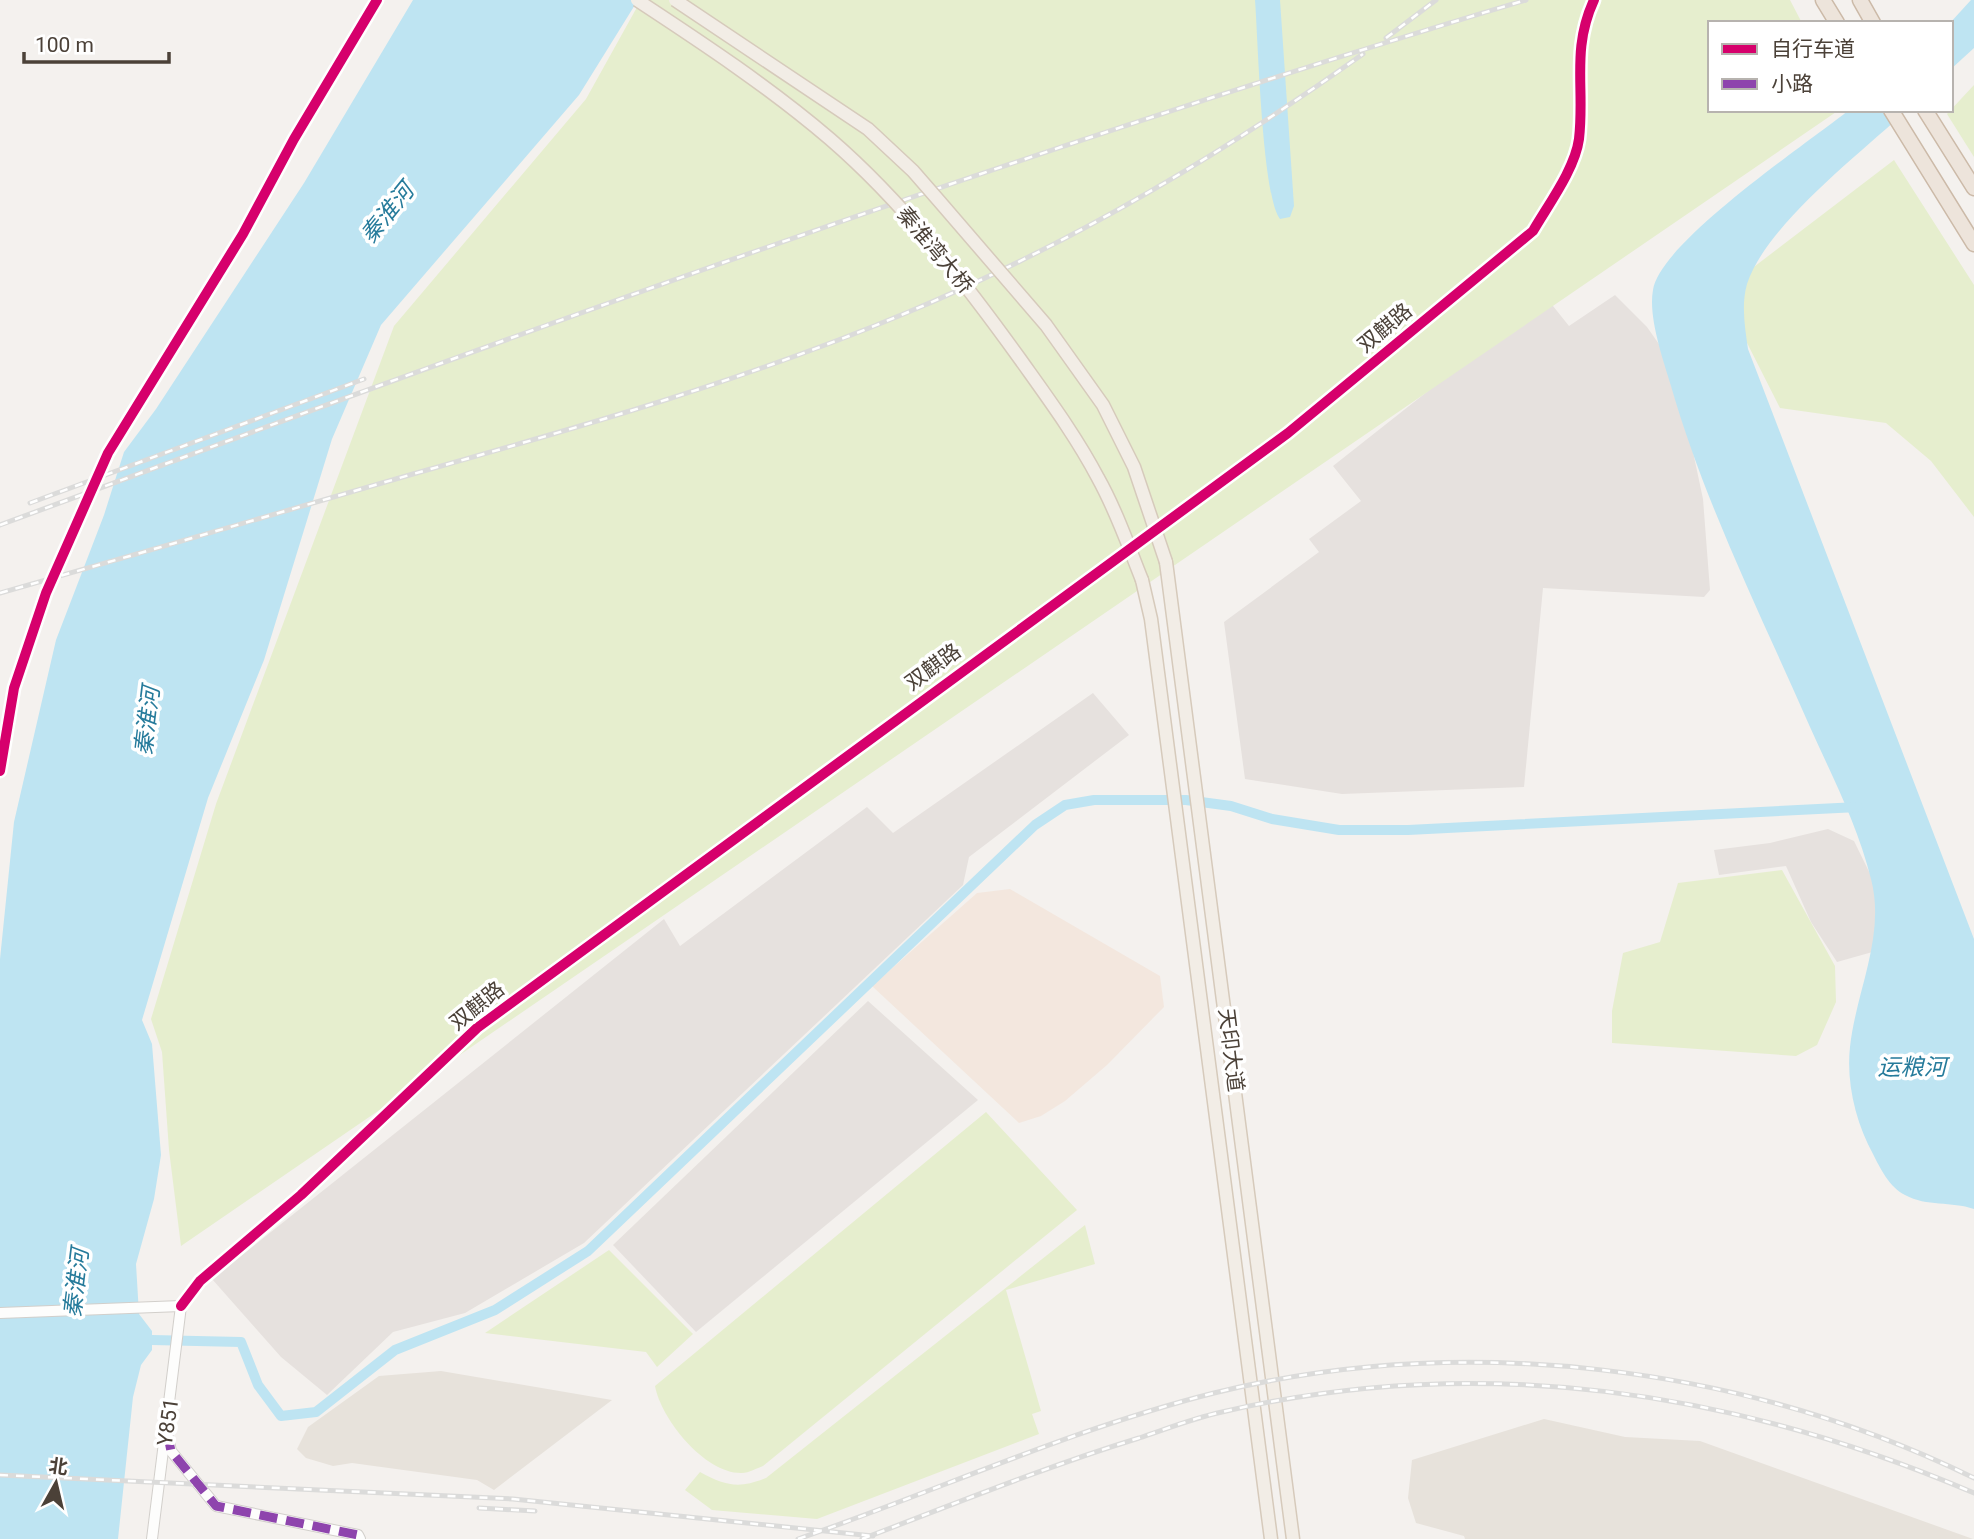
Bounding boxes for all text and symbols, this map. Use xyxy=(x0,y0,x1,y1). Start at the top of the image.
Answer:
scale bar xyxy=(24,21,170,65)
legend xyxy=(1708,21,1953,112)
text: 100 m xyxy=(35,33,94,57)
text: 自行车道 xyxy=(1771,37,1855,61)
text: 小路 xyxy=(1771,72,1813,96)
water label: 秦淮河 xyxy=(355,175,422,249)
street label: 秦淮湾大桥 xyxy=(892,202,978,298)
street label: 双麒路 xyxy=(1353,299,1417,357)
street label: 双麒路 xyxy=(900,639,966,695)
water label: 秦淮河 xyxy=(130,681,166,757)
street label: 双麒路 xyxy=(445,977,509,1035)
street label: 天印大道 xyxy=(1214,1007,1248,1093)
water label: 运粮河 xyxy=(1878,1054,1951,1081)
water label: 秦淮河 xyxy=(59,1243,95,1319)
street label: Y851 xyxy=(153,1397,183,1447)
north arrow xyxy=(21,1448,91,1518)
text: 北 xyxy=(47,1454,69,1479)

